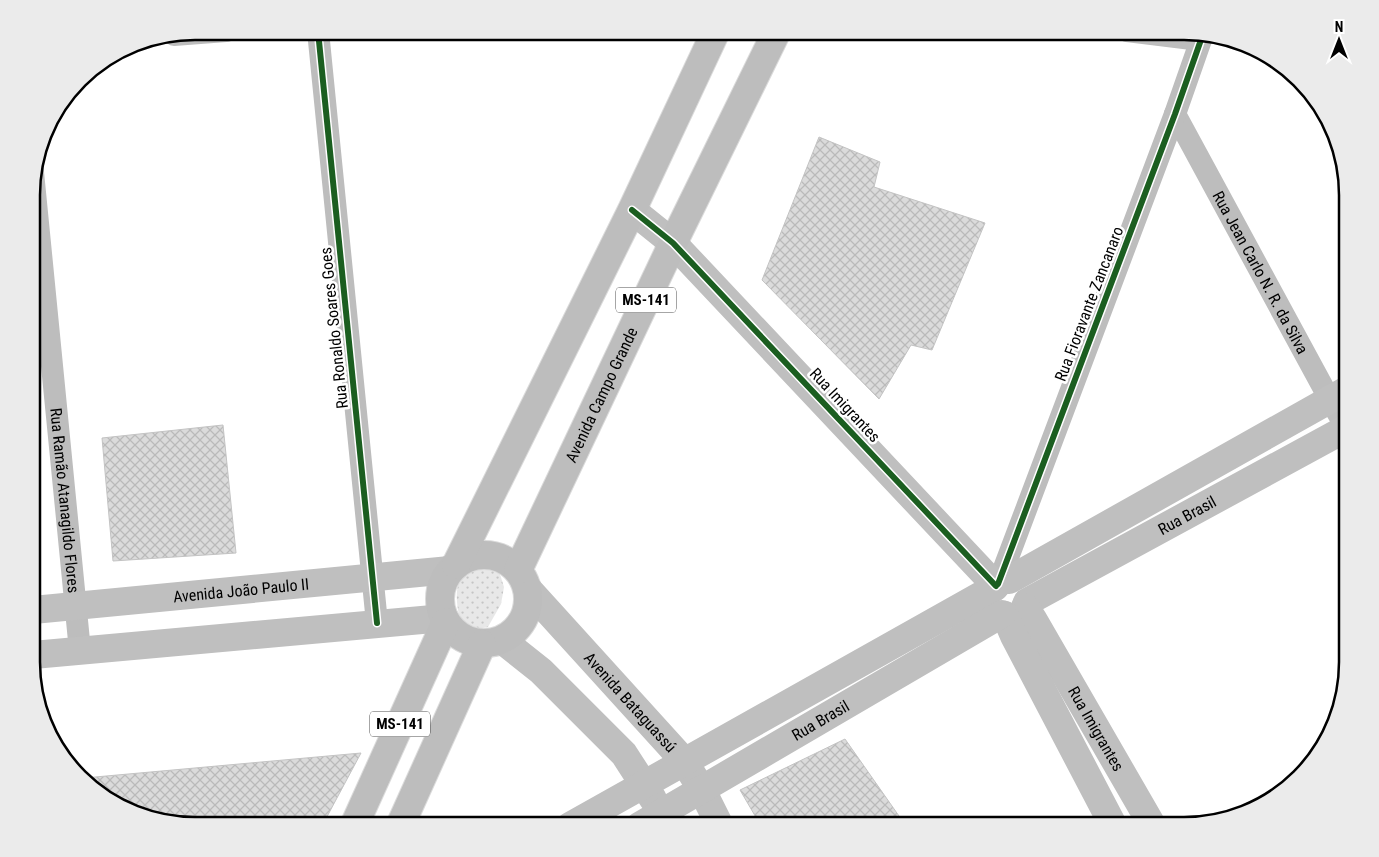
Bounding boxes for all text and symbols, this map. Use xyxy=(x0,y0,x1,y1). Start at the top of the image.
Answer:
north arrow xyxy=(1314,15,1364,65)
text: N xyxy=(1335,19,1343,35)
street label: Rua Jean Carlo N. R. da Silva xyxy=(1209,188,1313,357)
street label: Rua Fioravante Zancanaro xyxy=(1051,224,1127,384)
street label: Rua Ronaldo Soares Goes xyxy=(316,246,352,410)
road number: MS-141 xyxy=(616,288,676,312)
street label: Avenida Campo Grande xyxy=(561,324,641,465)
street label: Rua Imigrantes xyxy=(806,364,884,446)
street label: Rua Ramão Atanagildo Flores xyxy=(47,407,84,594)
street label: Rua Brasil xyxy=(1155,492,1219,538)
street label: Avenida João Paulo II xyxy=(172,574,310,606)
street label: Avenida Bataguassú xyxy=(580,648,681,756)
street label: Rua Imigrantes xyxy=(1064,683,1128,774)
street label: Rua Brasil xyxy=(788,696,852,744)
road number: MS-141 xyxy=(370,712,430,736)

